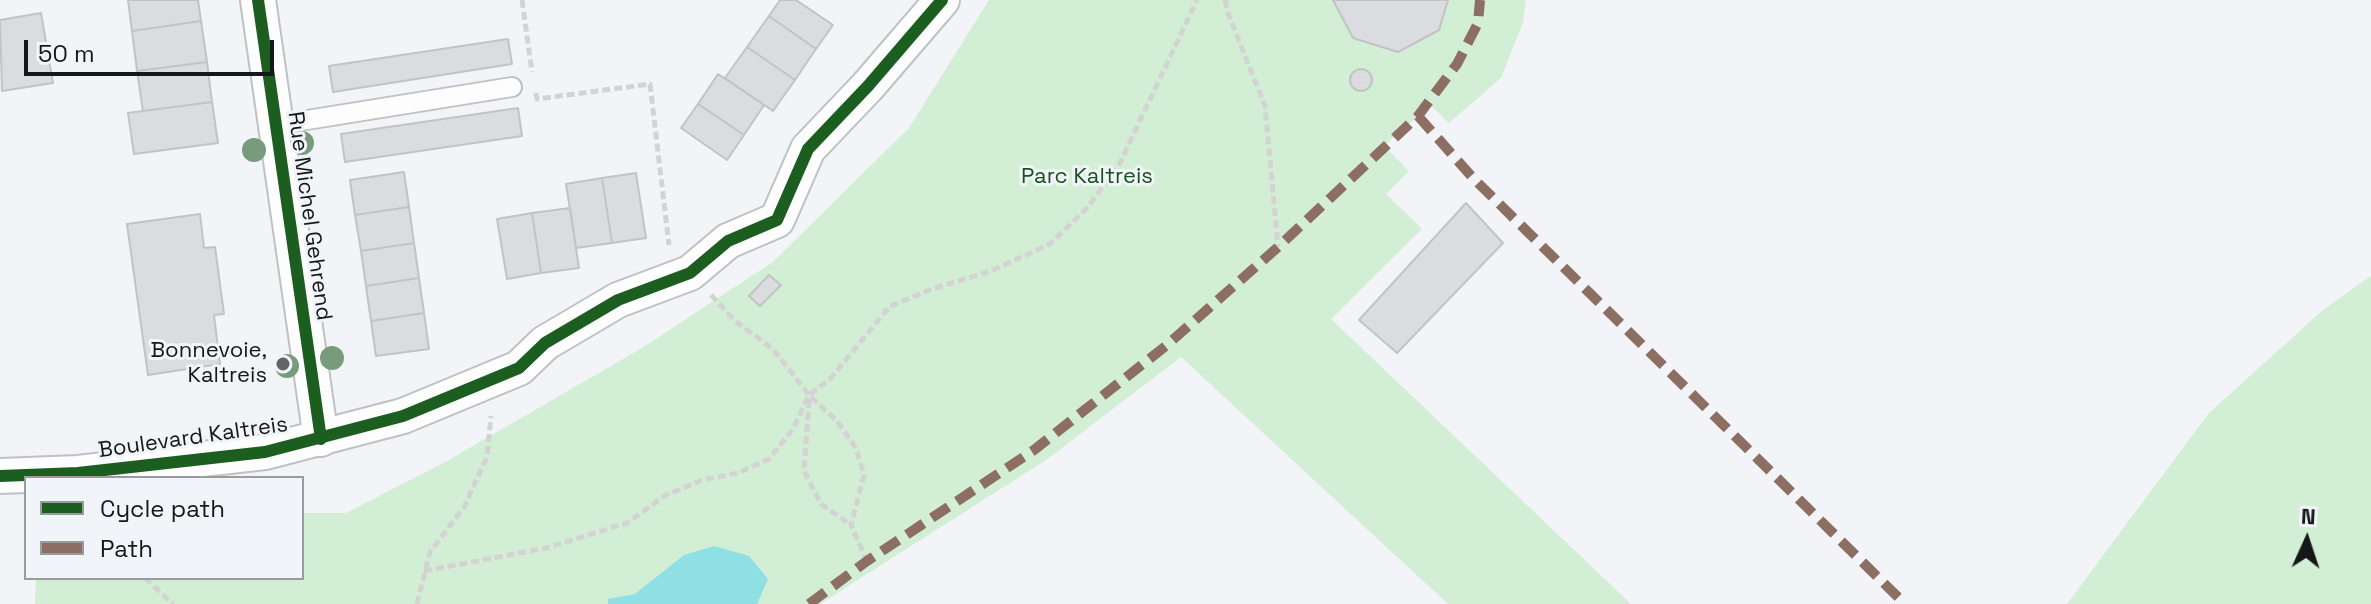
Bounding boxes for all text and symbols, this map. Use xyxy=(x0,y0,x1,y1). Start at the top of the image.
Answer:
scale bar xyxy=(28,24,278,74)
text: 50 m xyxy=(38,38,95,69)
street label: Rue Michel Gehrend xyxy=(281,110,337,322)
park label: Parc Kaltreis xyxy=(1021,164,1153,190)
place label: Bonnevoie, Kaltreis xyxy=(151,338,267,390)
marker: Bonnevoie, Kaltreis xyxy=(274,355,292,373)
street label: Boulevard Kaltreis xyxy=(97,412,289,464)
legend xyxy=(24,476,304,580)
text: Cycle path xyxy=(100,493,225,524)
north arrow xyxy=(2267,500,2347,580)
text: N xyxy=(2300,502,2316,530)
text: Path xyxy=(100,533,153,564)

